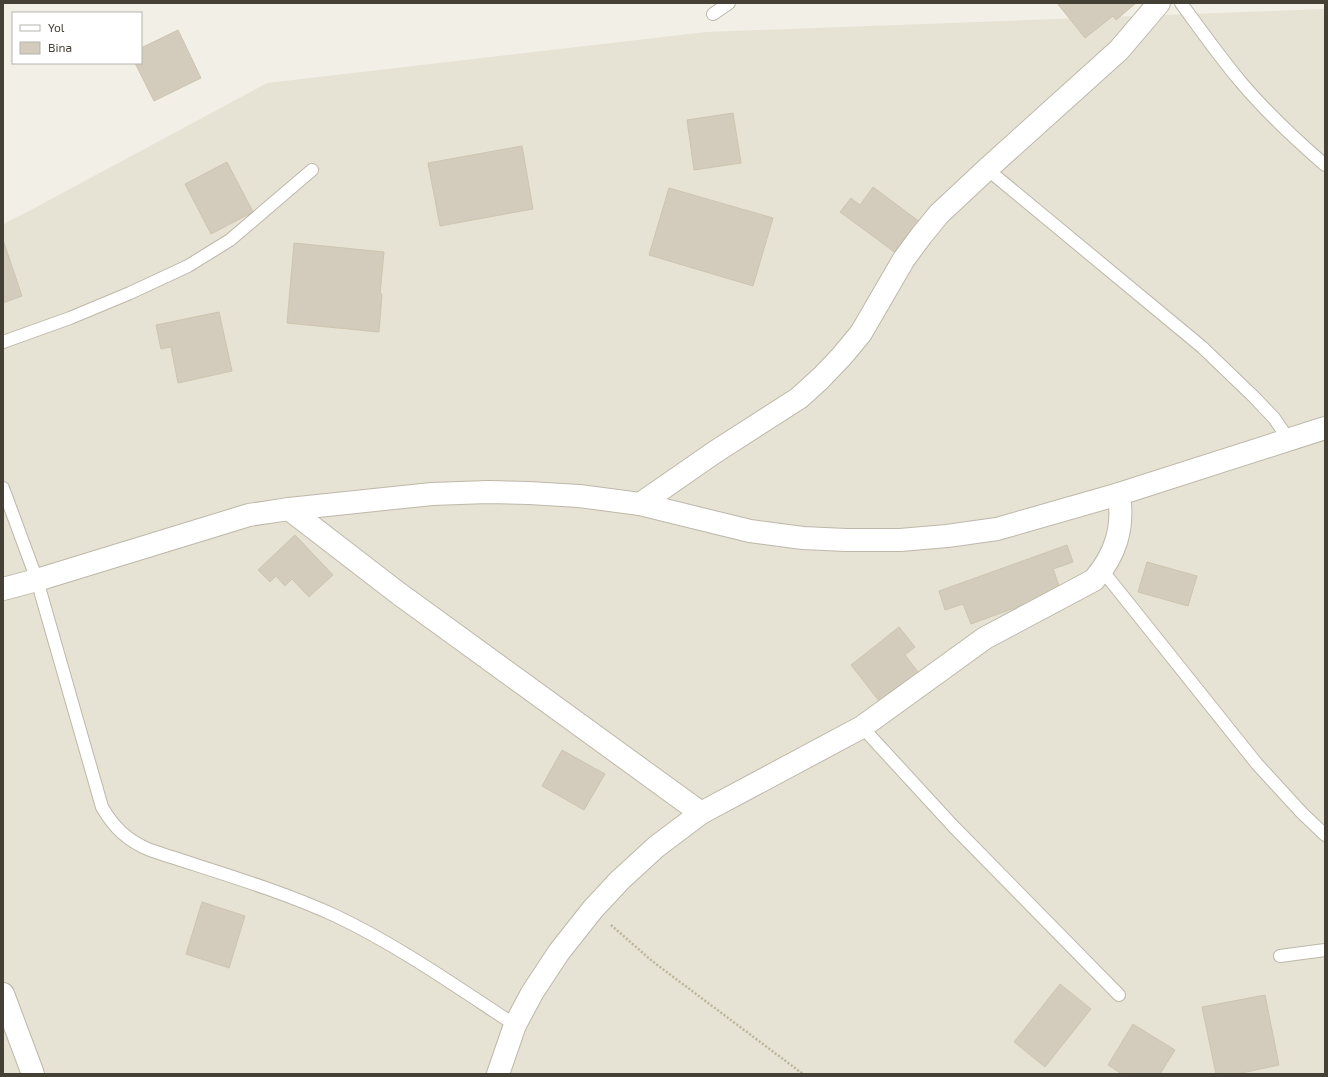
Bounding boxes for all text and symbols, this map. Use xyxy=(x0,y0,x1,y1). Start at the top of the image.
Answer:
legend xyxy=(12,12,142,64)
text: Yol xyxy=(48,20,65,34)
text: Bina xyxy=(48,40,72,54)

